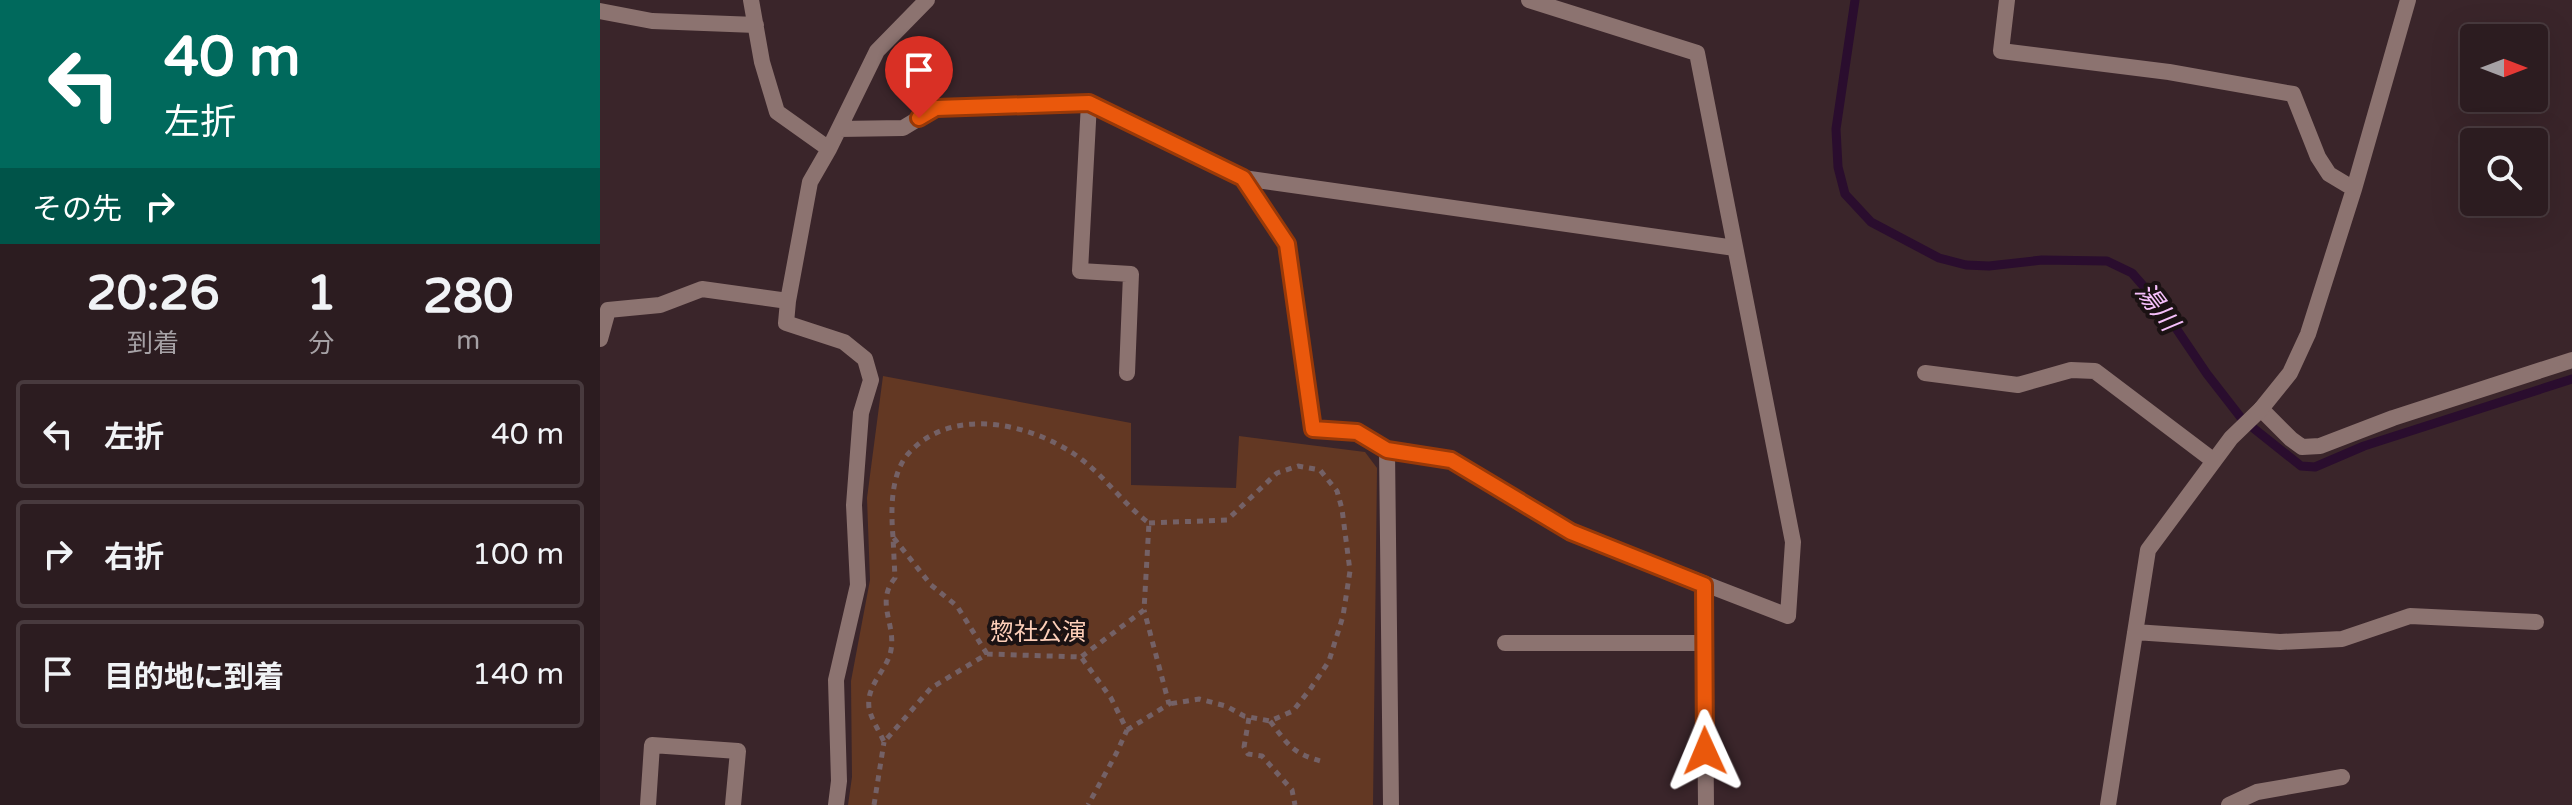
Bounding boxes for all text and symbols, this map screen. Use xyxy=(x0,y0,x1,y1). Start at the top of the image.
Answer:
text: 40 m xyxy=(164,24,300,91)
north arrow xyxy=(2460,24,2548,112)
map controls xyxy=(2460,24,2548,216)
icon: left xyxy=(32,32,136,136)
pin xyxy=(885,36,953,118)
icon: arrive xyxy=(897,48,941,92)
text: 左折 xyxy=(164,101,236,144)
button: search xyxy=(2460,128,2548,216)
icon: right xyxy=(138,184,182,228)
text: その先 xyxy=(32,191,122,228)
text: 20:26 xyxy=(87,265,220,323)
text: 1 xyxy=(306,265,336,323)
text: 280 xyxy=(423,268,513,326)
water label: 湯川 xyxy=(2129,277,2187,339)
text: m xyxy=(456,325,480,356)
text: 到着 xyxy=(127,328,179,359)
text: 分 xyxy=(308,328,334,359)
icon: left xyxy=(36,412,80,456)
text: 40 m xyxy=(491,416,564,453)
text: 左折 xyxy=(104,419,164,456)
icon: right xyxy=(36,532,80,576)
text: 100 m xyxy=(472,536,564,573)
text: 右折 xyxy=(104,539,164,576)
park label: 惣社公演 xyxy=(990,618,1086,647)
icon: arrive xyxy=(36,652,80,696)
text: 140 m xyxy=(472,656,564,693)
text: 目的地に到着 xyxy=(104,659,284,696)
position arrow xyxy=(1663,709,1747,793)

